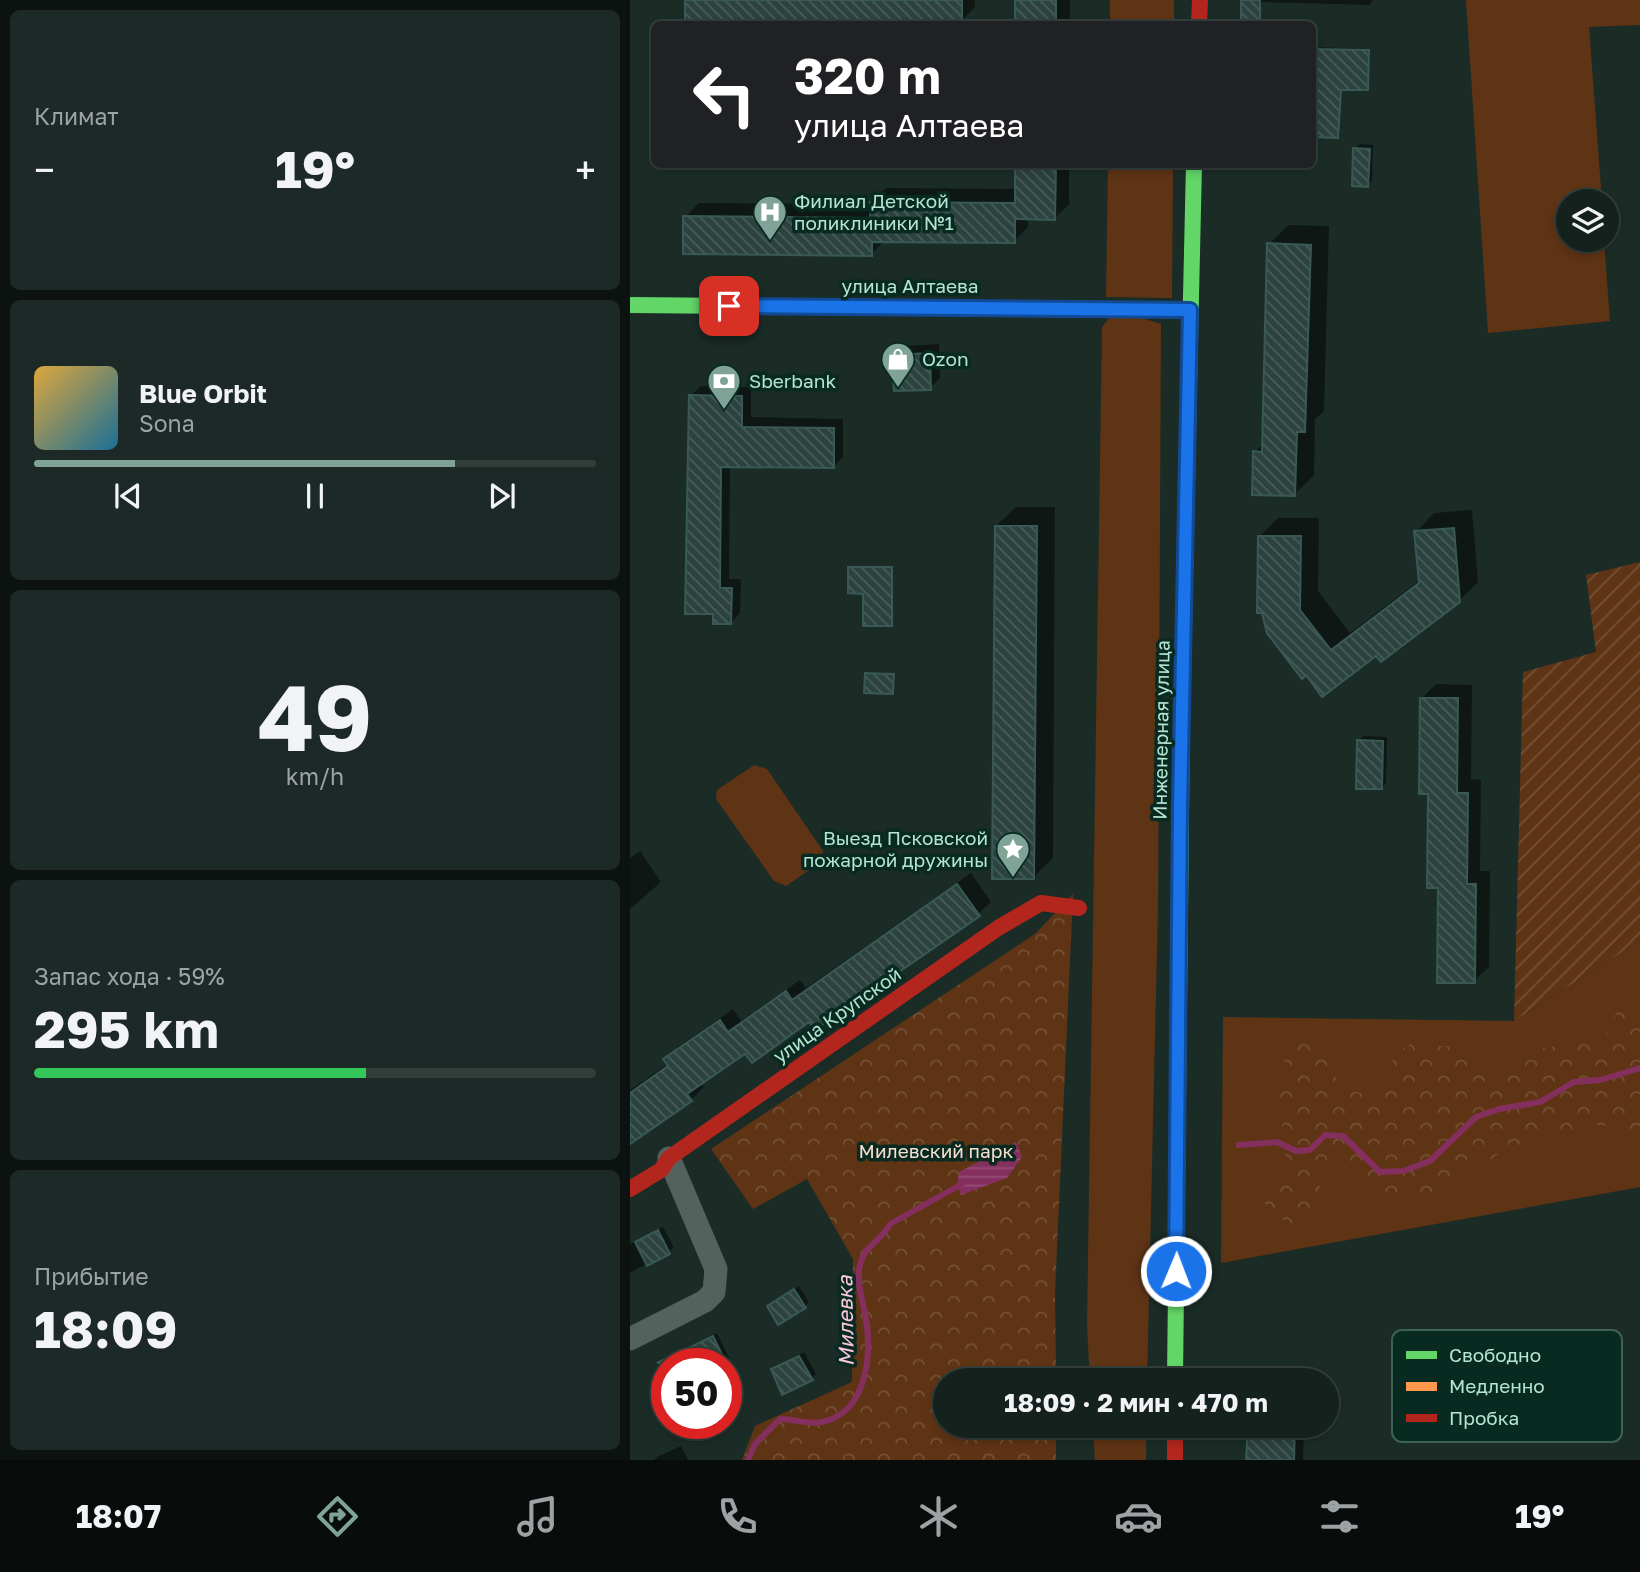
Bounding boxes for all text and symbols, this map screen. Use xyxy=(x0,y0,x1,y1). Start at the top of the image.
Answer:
text: 320 m xyxy=(794,46,941,105)
icon: left xyxy=(679,49,770,140)
text: Климат xyxy=(34,102,119,130)
text: улица Алтаева xyxy=(794,106,1024,144)
text: 19° xyxy=(275,137,355,199)
text: − xyxy=(34,147,55,192)
text: + xyxy=(575,147,596,192)
place label: Филиал Детской поликлиники №1 xyxy=(794,189,954,234)
map controls xyxy=(1556,189,1619,252)
button: layers xyxy=(1556,189,1619,252)
hospital icon: Филиал Детской поликлиники №1 xyxy=(751,193,789,242)
street label: улица Алтаева xyxy=(842,274,978,297)
pin xyxy=(699,276,759,336)
icon: arrive xyxy=(710,287,748,325)
shop icon: Ozon xyxy=(879,340,917,389)
place label: Ozon xyxy=(922,347,969,370)
bank icon: Sberbank xyxy=(705,362,743,411)
place label: Sberbank xyxy=(749,369,836,392)
text: Blue Orbit xyxy=(139,378,267,409)
text: Sona xyxy=(139,409,195,437)
icon: previous xyxy=(109,477,147,515)
icon: pause xyxy=(296,477,334,515)
icon: next xyxy=(483,477,521,515)
street label: Инженерная улица xyxy=(1147,640,1174,820)
text: 49 xyxy=(258,662,372,771)
text: km/h xyxy=(286,762,344,790)
place label: Выезд Псковской пожарной дружины xyxy=(803,826,988,871)
place icon: Выезд Псковской пожарной дружины xyxy=(994,830,1032,879)
text: Запас хода · 59% xyxy=(34,962,225,990)
street label: улица Крупской xyxy=(768,962,905,1067)
text: 295 km xyxy=(34,997,219,1059)
park label: Милевский парк xyxy=(859,1139,1013,1162)
position arrow xyxy=(1139,1234,1213,1308)
text: Прибытие xyxy=(34,1262,149,1290)
water label: Милевка xyxy=(831,1274,859,1367)
text: 18:09 xyxy=(34,1297,178,1359)
legend xyxy=(1392,1330,1622,1442)
text: Свободно xyxy=(1449,1343,1541,1366)
speed limit sign: 50 xyxy=(651,1348,742,1439)
text: Медленно xyxy=(1449,1374,1545,1397)
text: 18:09 · 2 мин · 470 m xyxy=(1004,1387,1268,1418)
text: Пробка xyxy=(1449,1406,1519,1429)
icon: directions xyxy=(313,1492,362,1541)
icon: music xyxy=(513,1492,562,1541)
icon: phone xyxy=(713,1492,762,1541)
icon: climate xyxy=(914,1492,963,1541)
icon: car xyxy=(1114,1492,1163,1541)
icon: filters xyxy=(1315,1492,1364,1541)
text: 18:07 xyxy=(76,1497,161,1535)
text: 19° xyxy=(1515,1497,1564,1535)

